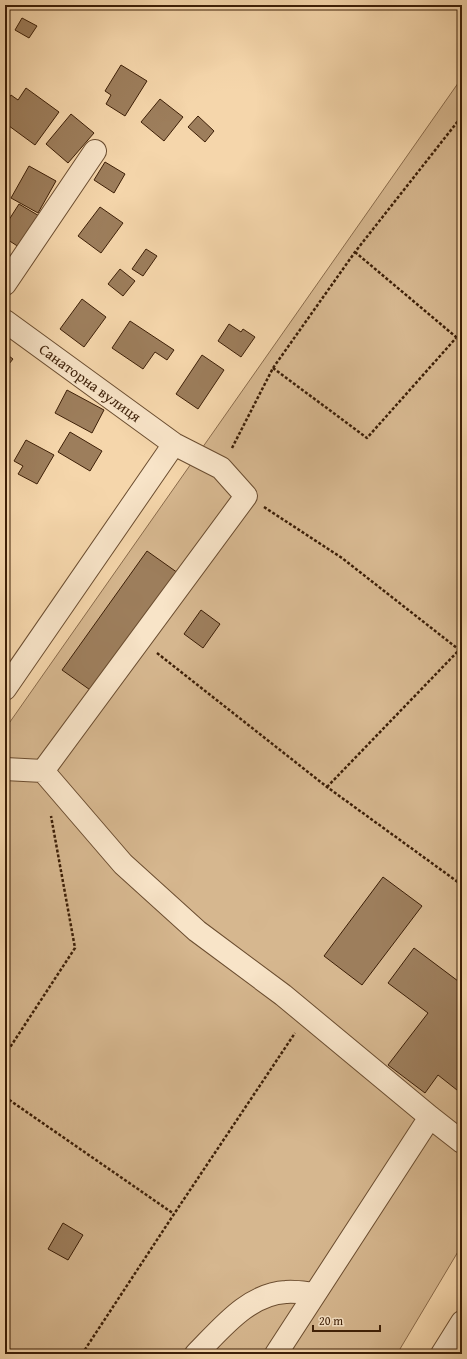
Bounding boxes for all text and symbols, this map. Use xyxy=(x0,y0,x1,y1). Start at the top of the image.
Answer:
street label: Санаторна вулиця xyxy=(35,338,146,427)
scale bar xyxy=(313,1307,380,1333)
text: 20 m xyxy=(319,1312,343,1329)

